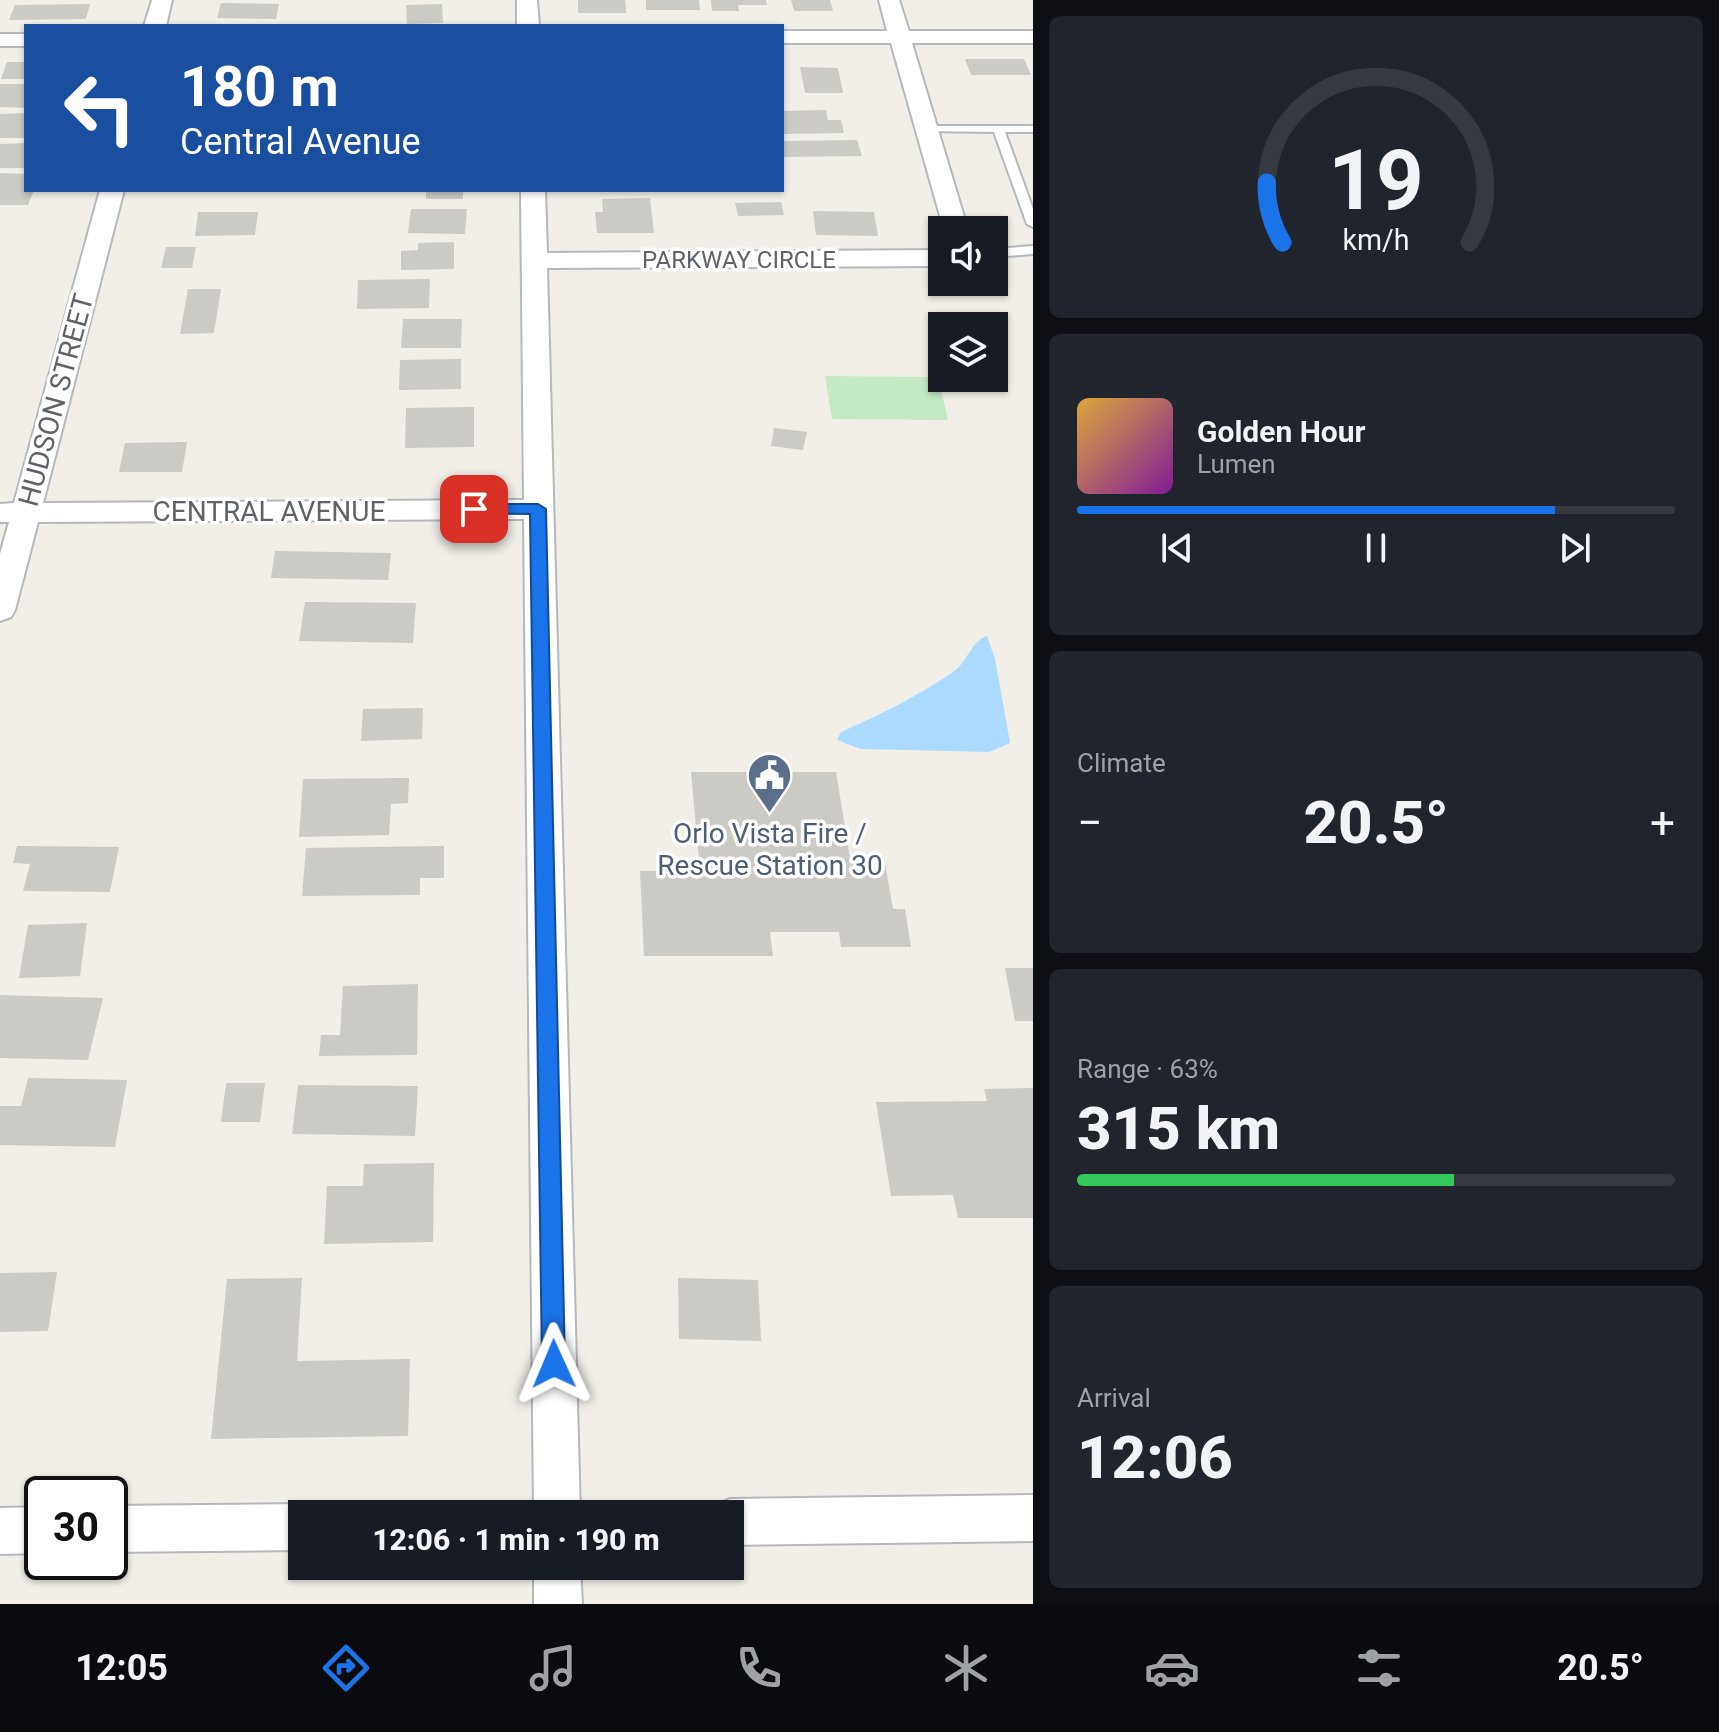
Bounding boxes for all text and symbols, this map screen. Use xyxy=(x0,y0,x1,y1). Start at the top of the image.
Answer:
text: 180 m xyxy=(180,54,339,120)
icon: left xyxy=(48,56,152,160)
text: Central Avenue xyxy=(180,121,421,163)
text: 19 xyxy=(1328,131,1424,228)
map controls xyxy=(928,216,1008,392)
button: sound xyxy=(928,216,1008,296)
text: km/h xyxy=(1342,223,1410,257)
street label: PARKWAY CIRCLE xyxy=(642,246,836,274)
street label: HUDSON STREET xyxy=(12,290,100,510)
button: layers xyxy=(928,312,1008,392)
text: Golden Hour xyxy=(1197,414,1366,449)
text: Lumen xyxy=(1197,449,1276,479)
pin xyxy=(440,475,508,543)
icon: arrive xyxy=(452,487,496,531)
street label: CENTRAL AVENUE xyxy=(153,495,385,528)
icon: previous xyxy=(1155,526,1199,570)
icon: pause xyxy=(1354,526,1398,570)
icon: next xyxy=(1553,526,1597,570)
text: Climate xyxy=(1077,748,1166,778)
public building icon: Orlo Vista Fire / Rescue Station 30 xyxy=(746,752,794,815)
text: 20.5° xyxy=(1304,787,1449,858)
text: − xyxy=(1077,797,1102,849)
text: + xyxy=(1650,797,1675,849)
place label: Orlo Vista Fire / Rescue Station 30 xyxy=(657,817,883,882)
text: Range · 63% xyxy=(1077,1054,1218,1084)
text: 315 km xyxy=(1077,1093,1280,1164)
position arrow xyxy=(512,1322,596,1406)
text: Arrival xyxy=(1077,1383,1151,1413)
text: 12:06 xyxy=(1077,1422,1233,1493)
speed limit sign: 30 xyxy=(24,1476,128,1580)
text: 12:06 · 1 min · 190 m xyxy=(372,1522,660,1557)
icon: directions xyxy=(318,1640,374,1696)
icon: music xyxy=(525,1640,581,1696)
icon: phone xyxy=(731,1640,787,1696)
icon: climate xyxy=(938,1640,994,1696)
icon: car xyxy=(1144,1640,1200,1696)
icon: filters xyxy=(1351,1640,1407,1696)
text: 12:05 xyxy=(75,1647,168,1689)
text: 20.5° xyxy=(1557,1647,1644,1689)

